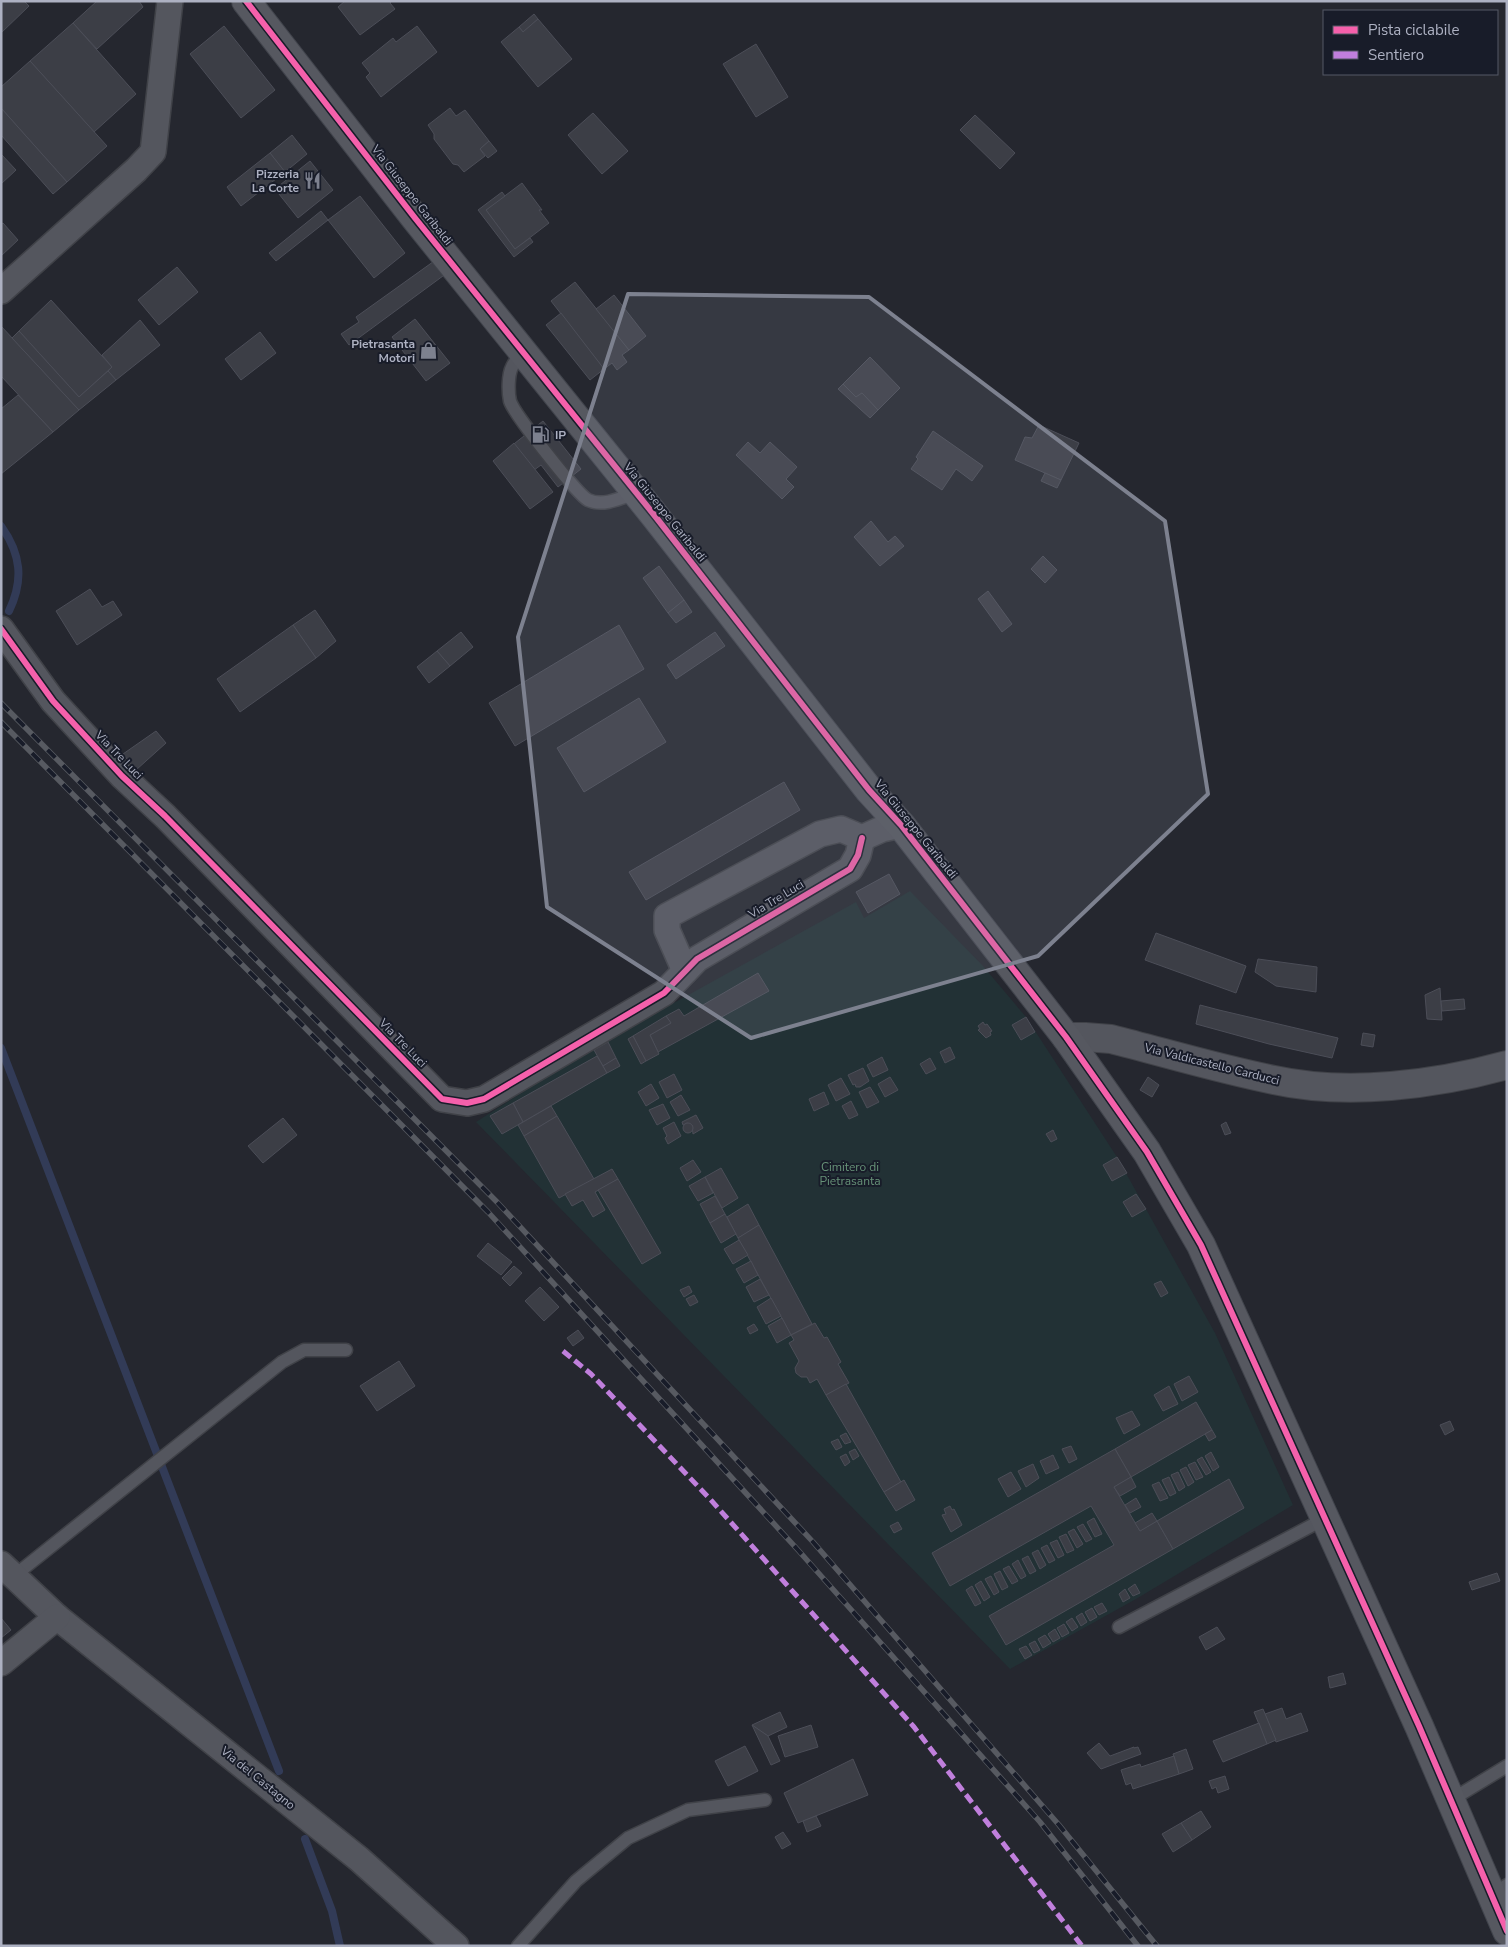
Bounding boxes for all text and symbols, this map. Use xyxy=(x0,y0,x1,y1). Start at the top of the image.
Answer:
legend xyxy=(1323,10,1498,75)
text: Pista ciclabile xyxy=(1368,20,1460,40)
text: Sentiero xyxy=(1368,45,1424,65)
street label: Via Giuseppe Garibaldi xyxy=(367,141,456,248)
place label: Pizzeria La Corte xyxy=(252,166,299,196)
restaurant icon: Pizzeria La Corte xyxy=(303,171,323,191)
place label: Pietrasanta Motori xyxy=(351,336,415,366)
shop icon: Pietrasanta Motori xyxy=(419,341,439,361)
fuel station icon: IP xyxy=(531,425,551,445)
place label: IP xyxy=(555,427,566,443)
street label: Via Giuseppe Garibaldi xyxy=(619,458,710,565)
street label: Via Tre Luci xyxy=(91,726,146,783)
street label: Via Giuseppe Garibaldi xyxy=(870,775,961,882)
street label: Via Tre Luci xyxy=(744,876,807,922)
street label: Via Tre Luci xyxy=(375,1014,430,1071)
street label: Via Valdicastello Carducci xyxy=(1142,1039,1281,1089)
park label: Cimitero di Pietrasanta xyxy=(819,1159,881,1189)
street label: Via del Castagno xyxy=(217,1742,299,1813)

